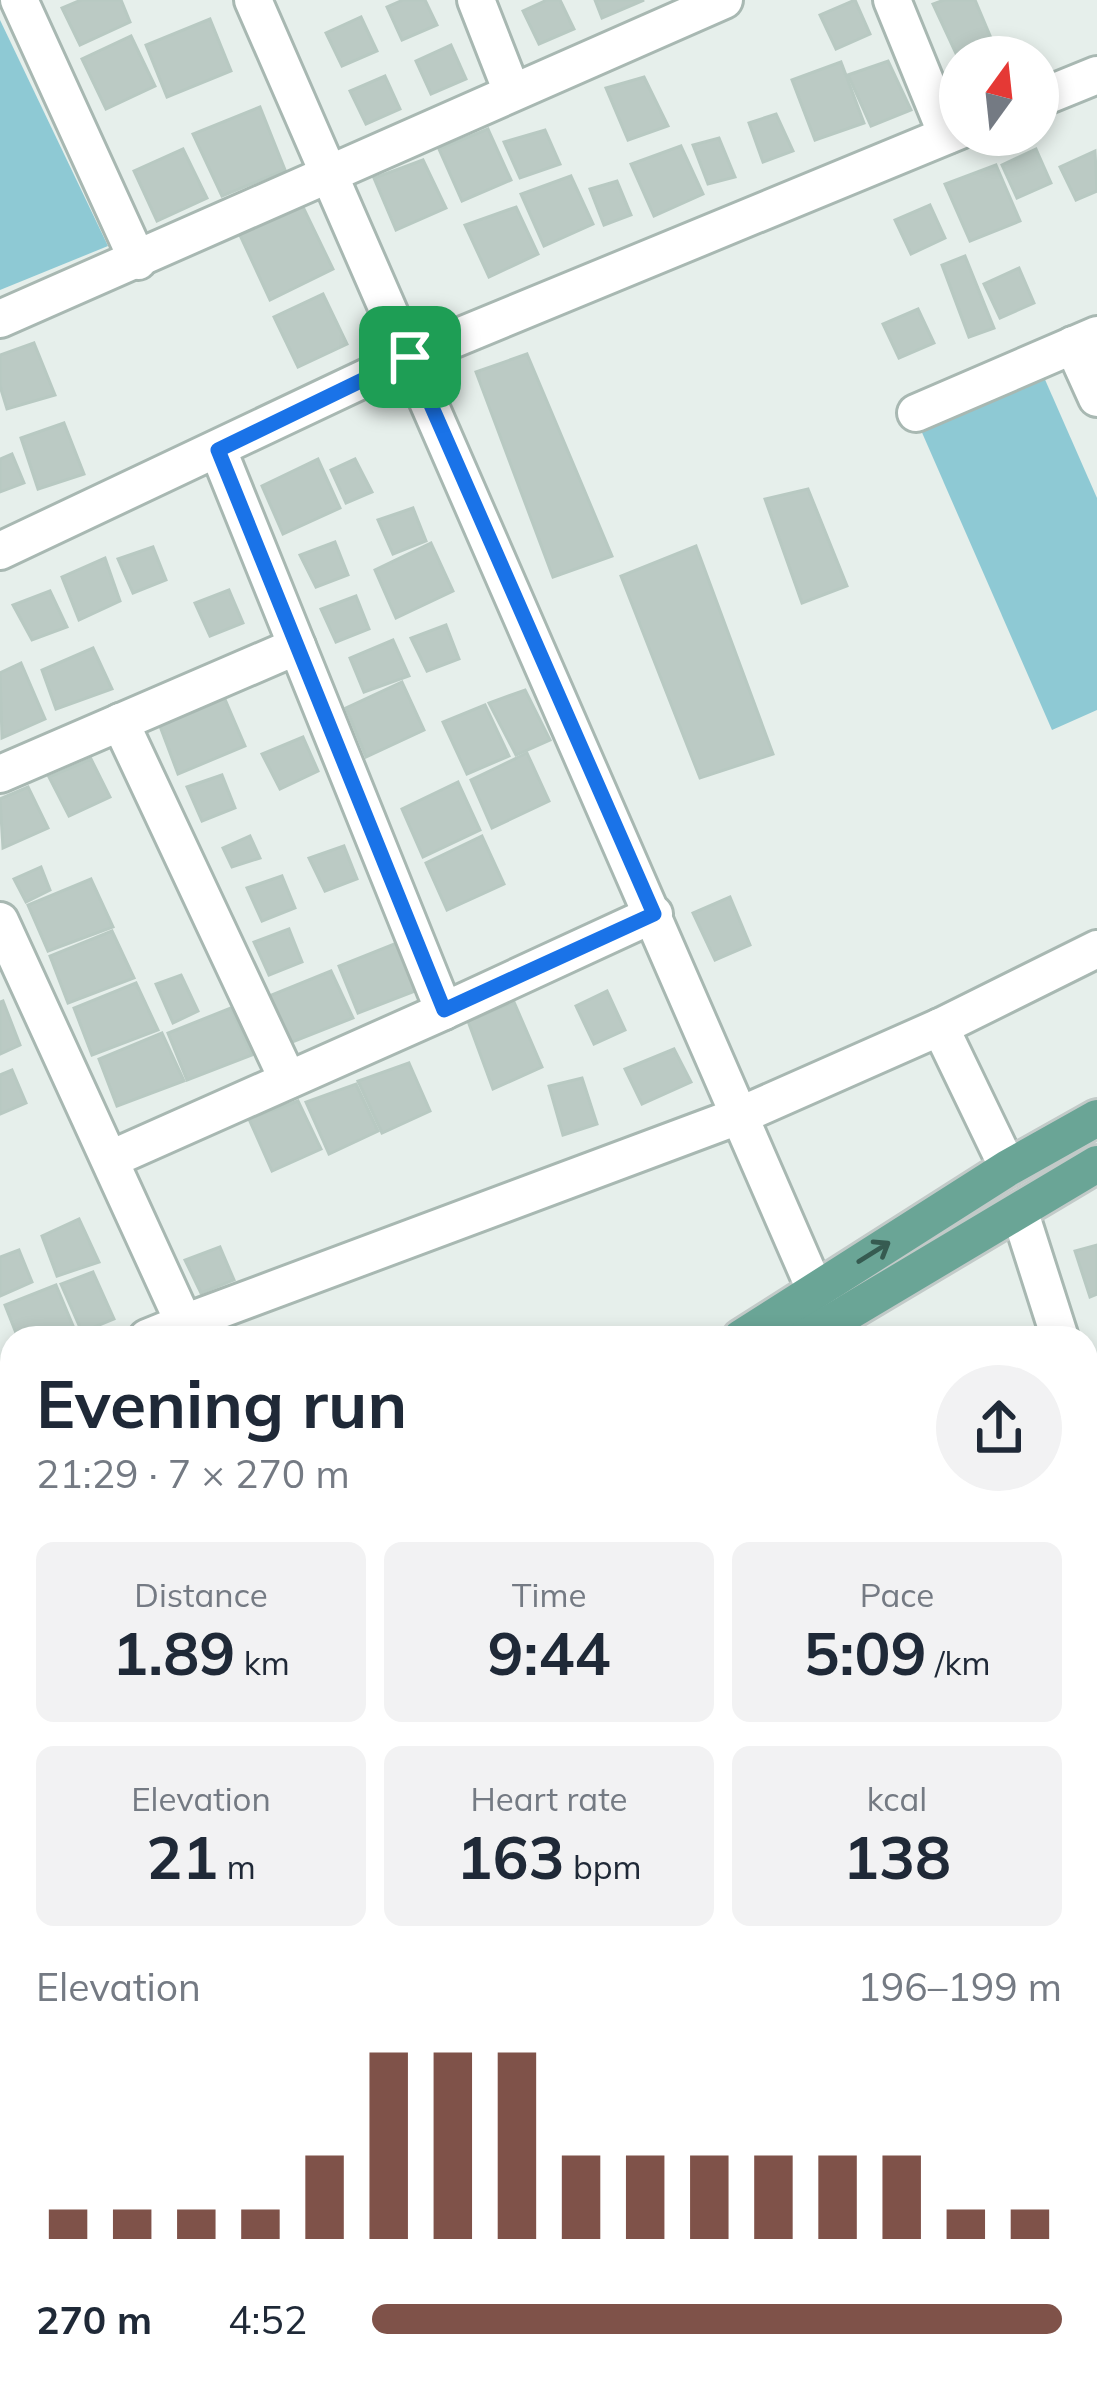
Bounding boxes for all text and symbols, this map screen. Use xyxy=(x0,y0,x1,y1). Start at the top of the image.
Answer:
north arrow xyxy=(939,36,1059,156)
map controls xyxy=(939,36,1059,156)
pin xyxy=(359,306,461,408)
icon: arrive xyxy=(377,324,443,390)
one-way arrow xyxy=(856,1239,890,1264)
text: Evening run xyxy=(36,1362,407,1445)
button: share xyxy=(936,1365,1062,1491)
text: 21:29 · 7 × 270 m xyxy=(36,1449,350,1498)
text: Distance xyxy=(134,1574,268,1615)
text: Time xyxy=(512,1574,586,1615)
text: Pace xyxy=(860,1574,934,1615)
text: 1.89 xyxy=(112,1615,235,1690)
text: 9:44 xyxy=(488,1615,610,1690)
text: 5:09 xyxy=(804,1615,926,1690)
text: km xyxy=(235,1642,290,1683)
text: /km xyxy=(926,1642,990,1683)
text: Elevation xyxy=(131,1778,271,1819)
text: Heart rate xyxy=(471,1778,628,1819)
text: kcal xyxy=(867,1778,927,1819)
text: 21 xyxy=(146,1819,218,1894)
text: 163 xyxy=(456,1819,564,1894)
text: 138 xyxy=(843,1819,951,1894)
text: m xyxy=(218,1846,256,1887)
text: bpm xyxy=(564,1846,642,1887)
text: Elevation xyxy=(36,1962,201,2011)
text: 196–199 m xyxy=(857,1962,1062,2011)
text: 270 m xyxy=(36,2295,152,2344)
text: 4:52 xyxy=(228,2295,307,2344)

